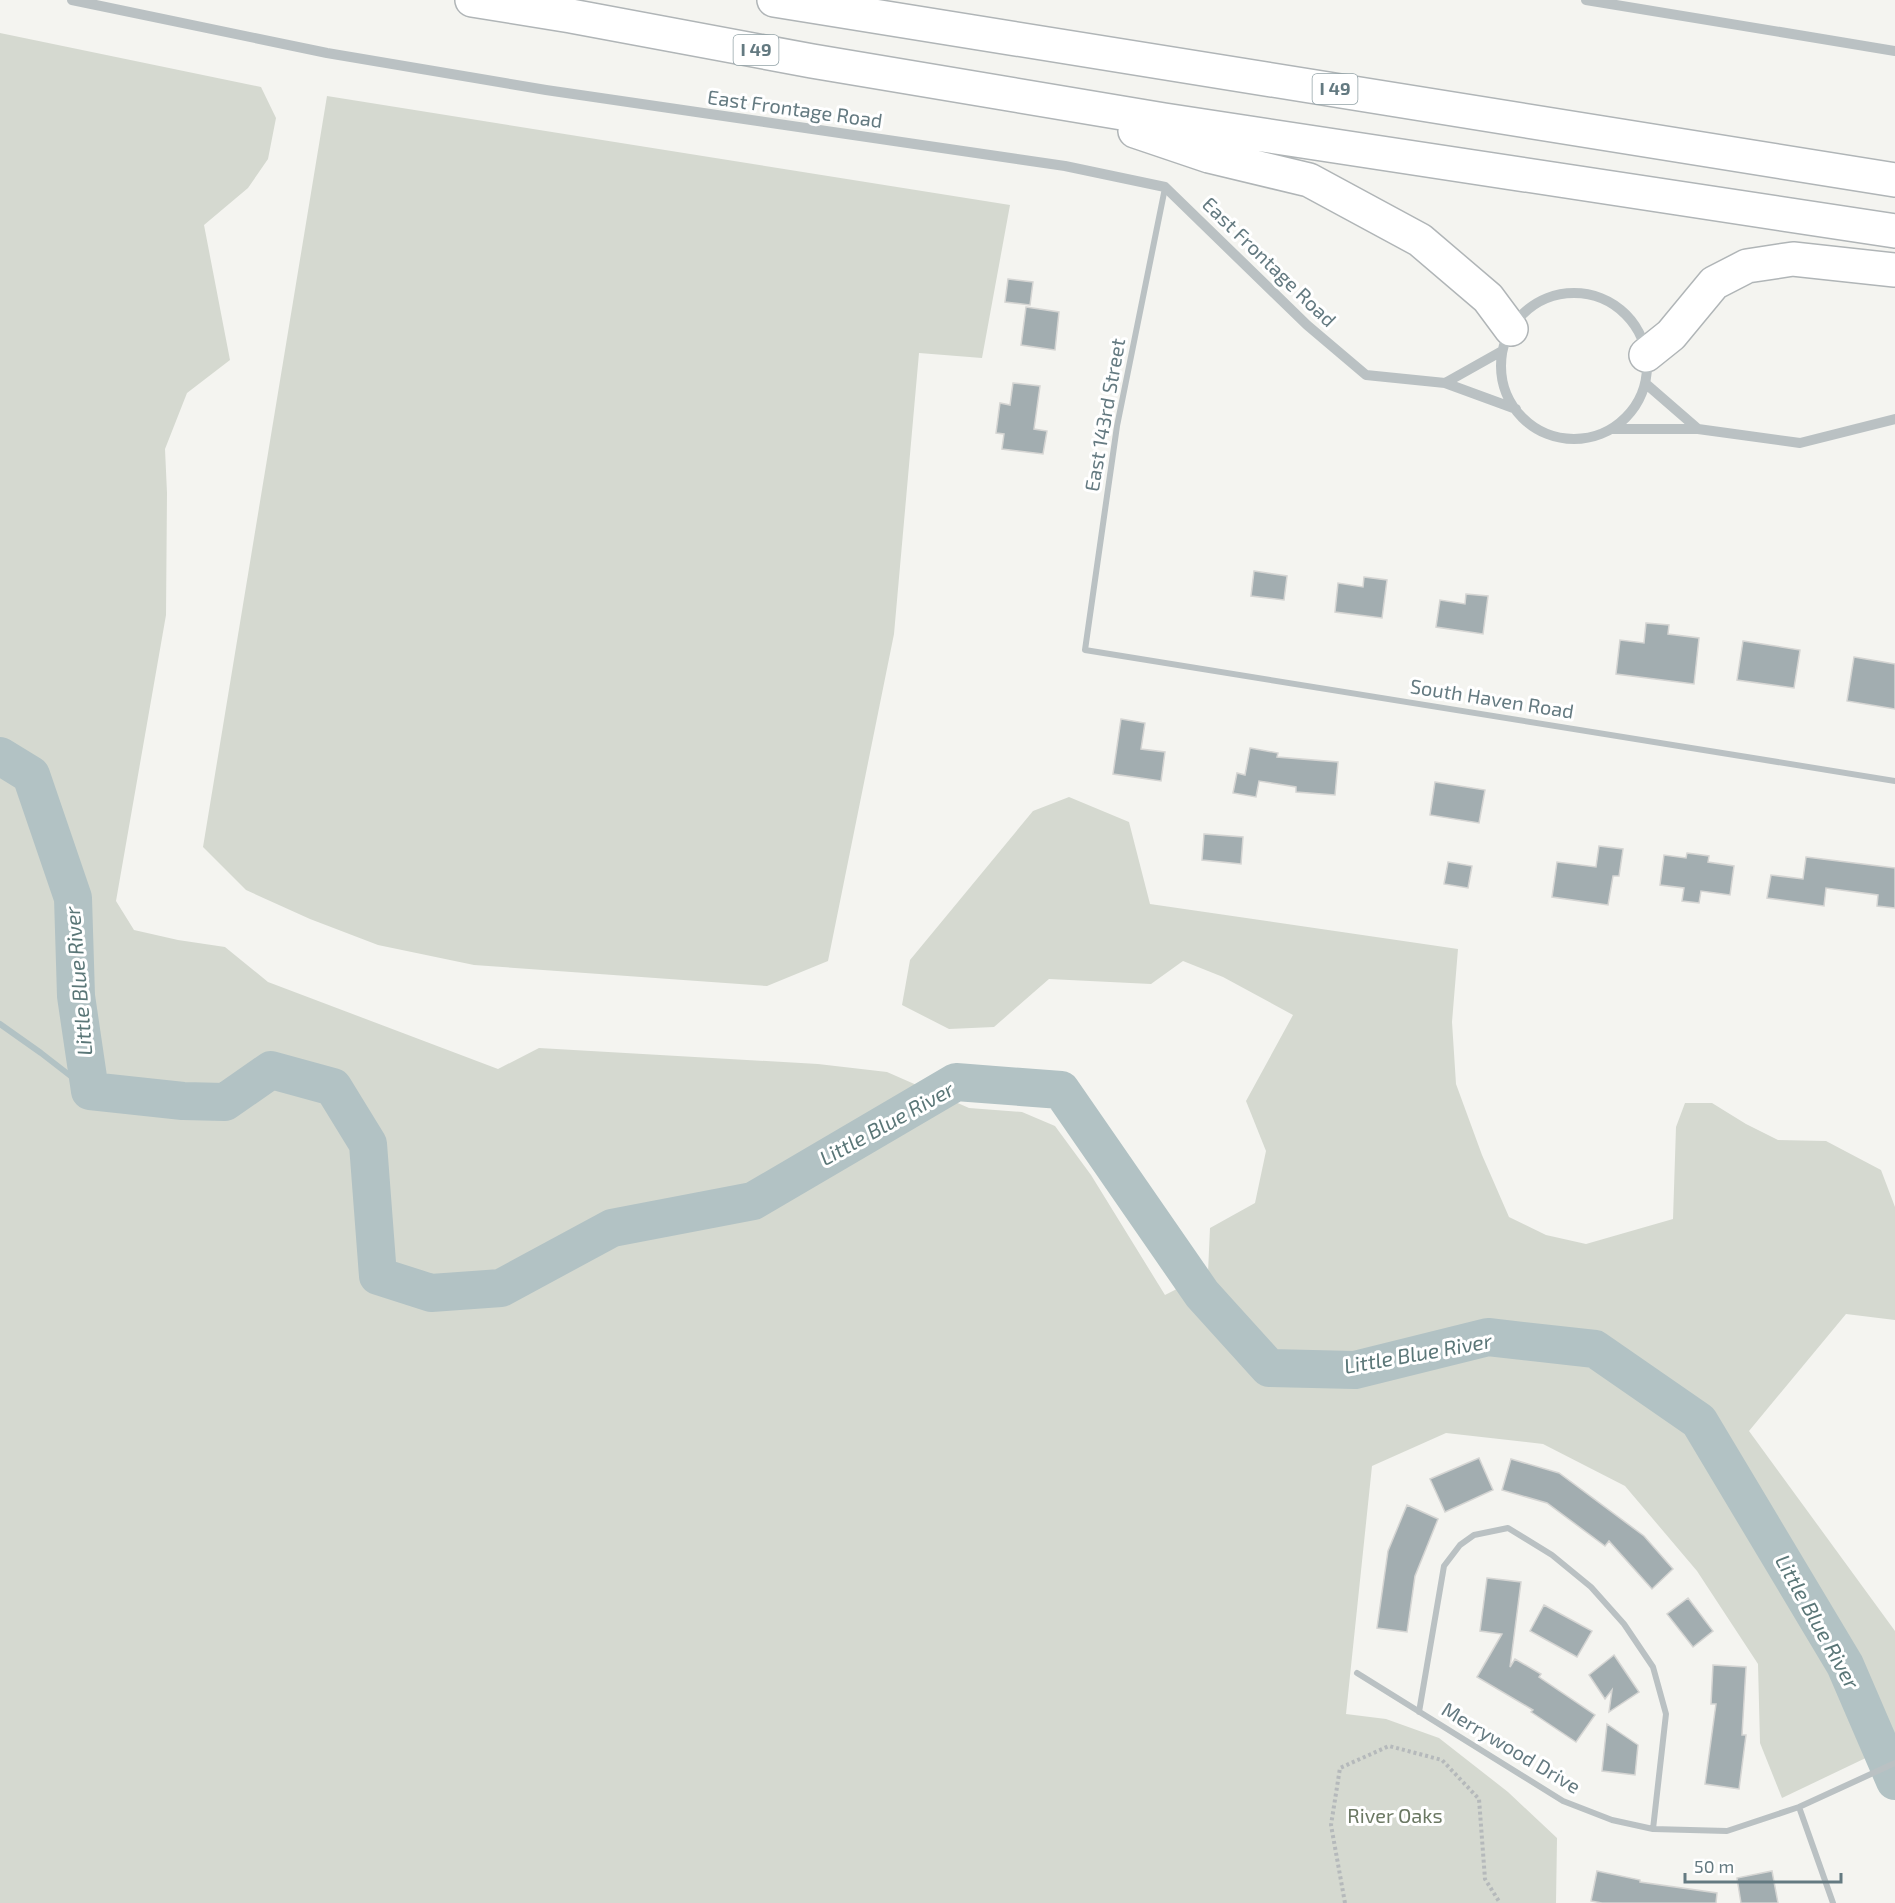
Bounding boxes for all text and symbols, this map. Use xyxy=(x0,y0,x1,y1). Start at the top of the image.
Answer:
road number: I 49 xyxy=(734,35,778,65)
road number: I 49 xyxy=(1312,74,1358,104)
street label: East Frontage Road xyxy=(706,84,884,132)
street label: East Frontage Road xyxy=(1198,191,1342,331)
street label: East 143rd Street xyxy=(1079,336,1129,493)
street label: South Haven Road xyxy=(1409,673,1576,723)
water label: Little Blue River xyxy=(58,905,96,1057)
water label: Little Blue River xyxy=(815,1075,958,1170)
water label: Little Blue River xyxy=(1342,1327,1494,1378)
water label: Little Blue River xyxy=(1771,1550,1866,1693)
street label: Merrywood Drive xyxy=(1438,1696,1585,1798)
park label: River Oaks xyxy=(1347,1803,1443,1827)
scale bar xyxy=(1685,1846,1841,1884)
text: 50 m xyxy=(1694,1855,1734,1877)

